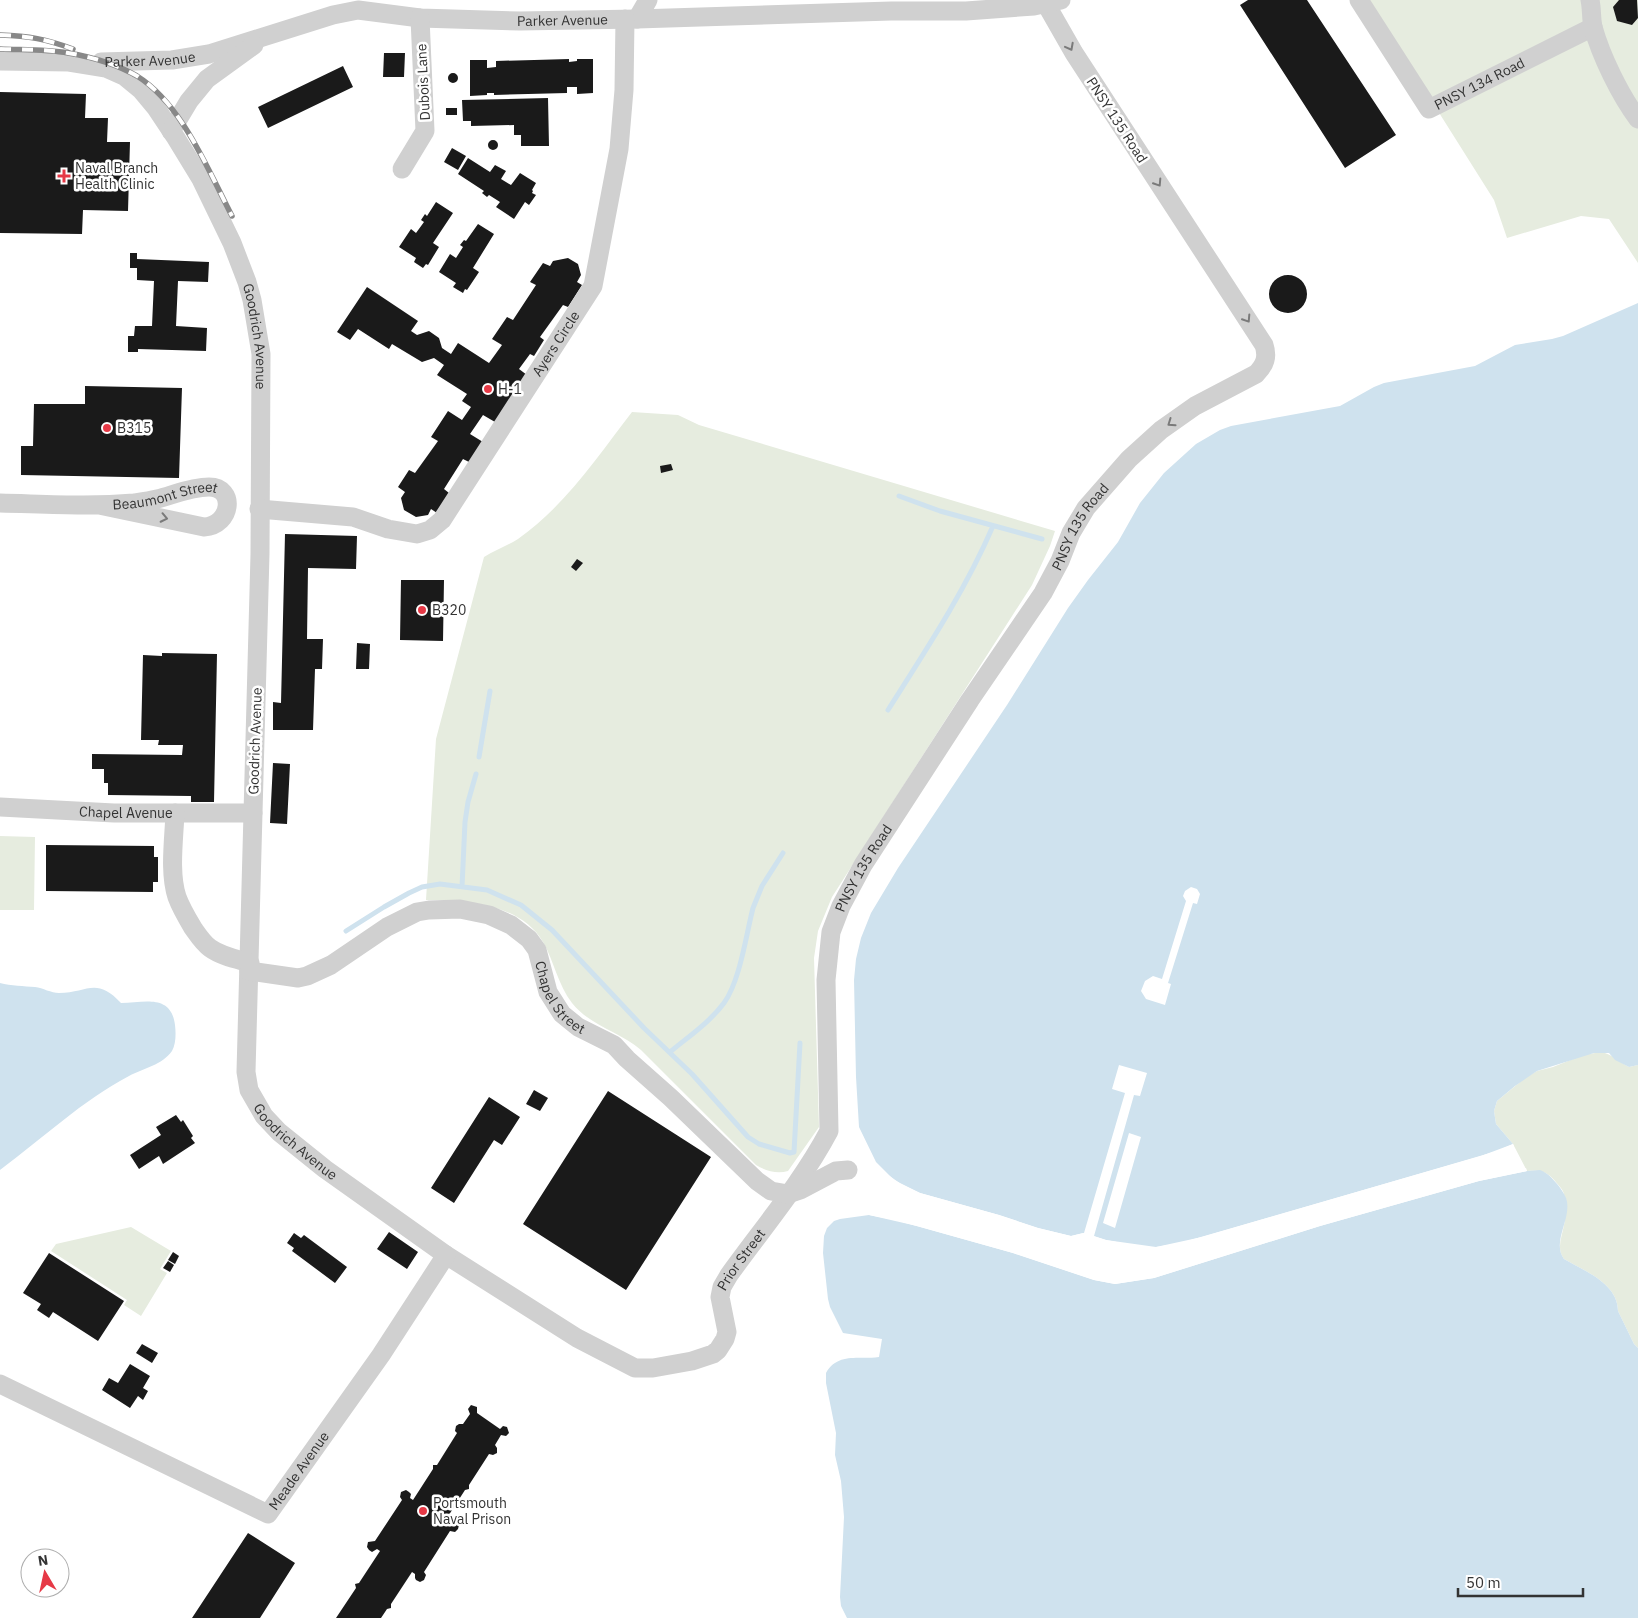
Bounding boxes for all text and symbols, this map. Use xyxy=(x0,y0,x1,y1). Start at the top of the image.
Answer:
street label: Parker Avenue xyxy=(517,10,608,30)
one-way arrow xyxy=(1064,41,1074,50)
street label: Dubois Lane xyxy=(412,43,434,121)
street label: Parker Avenue xyxy=(104,47,197,71)
street label: PNSY 134 Road xyxy=(1431,54,1528,114)
street label: PNSY 135 Road xyxy=(1083,74,1151,166)
place label: Naval Branch Health Clinic xyxy=(75,159,158,193)
marker: Naval Branch Health Clinic xyxy=(57,169,71,183)
one-way arrow xyxy=(1152,178,1162,187)
street label: Goodrich Avenue xyxy=(239,281,270,390)
street label: Ayers Circle xyxy=(528,307,584,380)
one-way arrow xyxy=(1241,314,1251,323)
place label: H-1 xyxy=(498,380,522,398)
marker: H-1 xyxy=(482,383,494,395)
one-way arrow xyxy=(1167,417,1176,426)
place label: B315 xyxy=(117,419,151,437)
marker: B315 xyxy=(101,422,113,434)
street label: Beaumont Street xyxy=(112,478,220,513)
street label: PNSY 135 Road xyxy=(1048,480,1113,574)
one-way arrow xyxy=(159,512,168,523)
place label: B320 xyxy=(432,601,466,619)
marker: B320 xyxy=(416,604,428,616)
street label: Goodrich Avenue xyxy=(244,687,266,795)
street label: Chapel Avenue xyxy=(78,802,173,822)
street label: PNSY 135 Road xyxy=(831,821,896,914)
street label: Chapel Street xyxy=(531,959,588,1038)
street label: Goodrich Avenue xyxy=(250,1100,341,1184)
street label: Prior Street xyxy=(713,1225,769,1294)
street label: Meade Avenue xyxy=(265,1428,333,1514)
place label: Portsmouth Naval Prison xyxy=(433,1494,511,1528)
marker: Portsmouth Naval Prison xyxy=(417,1505,429,1517)
north arrow xyxy=(20,1548,70,1598)
text: N xyxy=(37,1550,49,1570)
scale bar xyxy=(1458,1566,1583,1598)
text: 50 m xyxy=(1466,1573,1501,1592)

